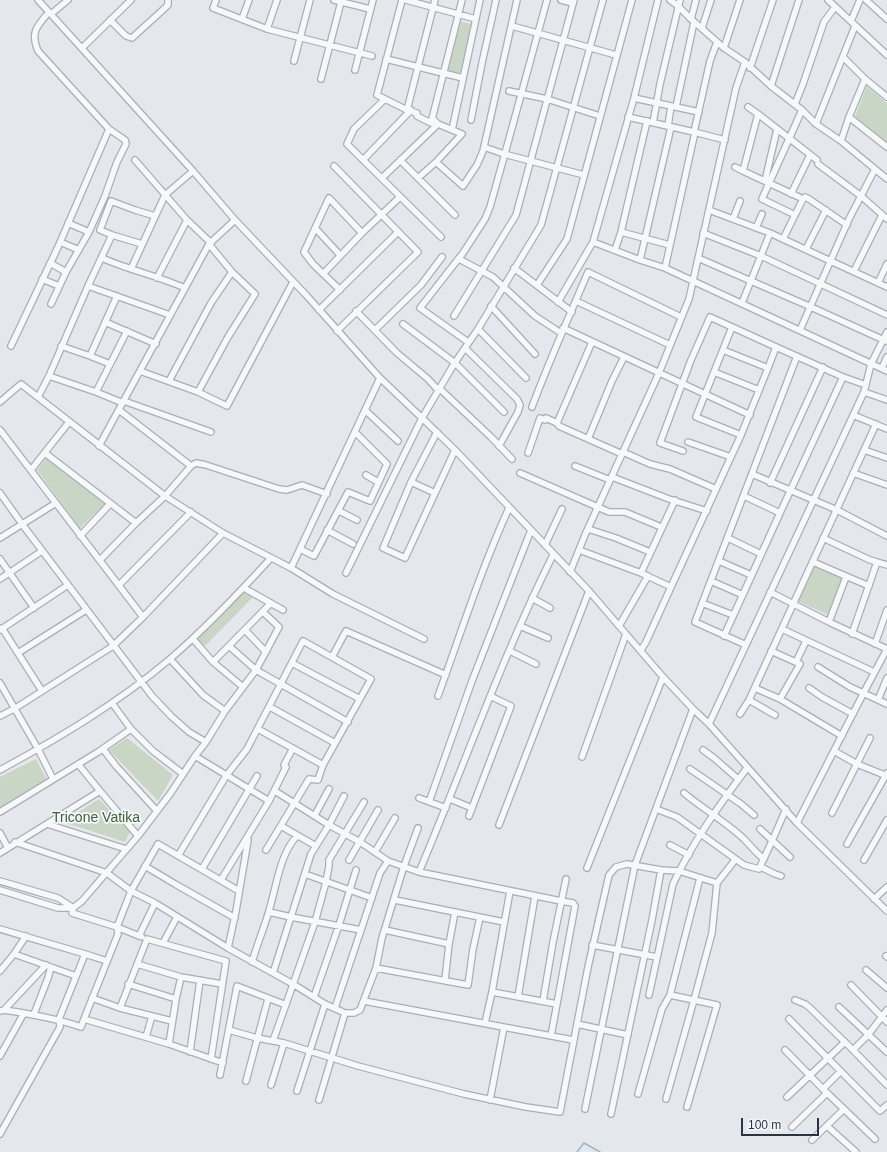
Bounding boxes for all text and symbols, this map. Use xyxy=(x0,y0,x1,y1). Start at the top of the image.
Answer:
park label: Tricone Vatika xyxy=(52,810,140,826)
scale bar xyxy=(743,1110,821,1136)
text: 100 m xyxy=(748,1118,781,1132)

